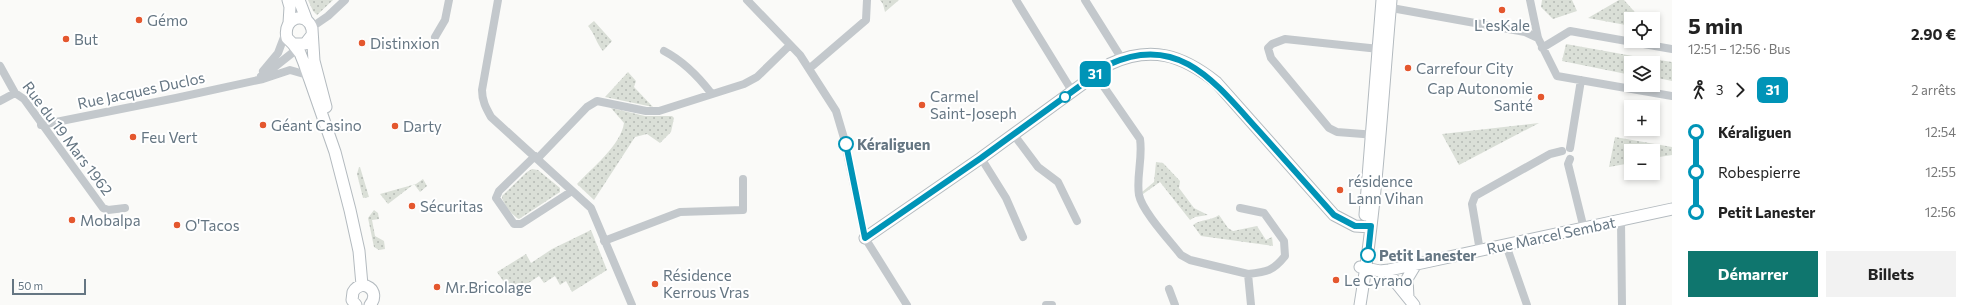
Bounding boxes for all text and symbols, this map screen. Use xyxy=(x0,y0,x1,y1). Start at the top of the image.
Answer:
marker: L'esKale xyxy=(1497,5,1507,15)
place label: Gémo xyxy=(147,11,188,29)
map controls xyxy=(1624,12,1660,180)
button: locate xyxy=(1624,12,1660,48)
text: 5 min xyxy=(1688,12,1743,39)
marker: Gémo xyxy=(134,15,144,25)
place label: L'esKale xyxy=(1474,16,1530,34)
text: 2.90 € xyxy=(1911,25,1956,43)
place label: But xyxy=(74,30,98,48)
marker: But xyxy=(61,34,71,44)
place label: Distinxion xyxy=(370,34,440,52)
marker: Distinxion xyxy=(357,38,367,48)
text: 12:51 – 12:56 · Bus xyxy=(1688,41,1790,57)
button: layers xyxy=(1624,56,1660,92)
place label: Carrefour City xyxy=(1416,59,1514,77)
line badge: 31 xyxy=(1077,61,1113,87)
marker: Carrefour City xyxy=(1403,63,1413,73)
text: 31 xyxy=(1088,65,1102,82)
street label: Rue Jacques Duclos xyxy=(76,68,207,112)
street label: Rue du 19 Mars 1962 xyxy=(19,78,117,198)
place label: Cap Autonomie Santé xyxy=(1427,79,1533,114)
icon: walk xyxy=(1688,79,1710,101)
icon: forward xyxy=(1729,79,1751,101)
text: 31 xyxy=(1765,81,1780,98)
text: 3 xyxy=(1716,82,1723,98)
text: 2 arrêts xyxy=(1911,82,1956,98)
place label: Carmel Saint-Joseph xyxy=(930,87,1017,122)
unlabelled marker xyxy=(1059,91,1071,103)
marker: Cap Autonomie Santé xyxy=(1536,92,1546,102)
marker: Carmel Saint-Joseph xyxy=(917,100,927,110)
button: + xyxy=(1624,100,1660,136)
place label: Géant Casino xyxy=(271,116,362,134)
place label: Darty xyxy=(403,117,442,135)
marker: Géant Casino xyxy=(258,120,268,130)
marker: Darty xyxy=(390,121,400,131)
text: Kéraliguen xyxy=(1718,123,1791,141)
text: 12:54 xyxy=(1925,124,1956,140)
place label: Feu Vert xyxy=(141,128,198,146)
marker: Feu Vert xyxy=(128,132,138,142)
place label: Kéraliguen xyxy=(857,135,930,153)
marker: Kéraliguen xyxy=(838,136,854,152)
button: − xyxy=(1624,144,1660,180)
text: Robespierre xyxy=(1718,163,1800,181)
text: 12:55 xyxy=(1925,164,1956,180)
place label: résidence Lann Vihan xyxy=(1348,172,1424,207)
marker: résidence Lann Vihan xyxy=(1335,185,1345,195)
place label: Sécuritas xyxy=(420,197,483,215)
marker: Sécuritas xyxy=(407,201,417,211)
text: Petit Lanester xyxy=(1718,203,1816,221)
text: 12:56 xyxy=(1925,204,1956,220)
place label: Mobalpa xyxy=(80,211,141,229)
street label: Rue Marcel Sembat xyxy=(1485,213,1617,257)
marker: Mobalpa xyxy=(67,215,77,225)
place label: O'Tacos xyxy=(185,216,240,234)
marker: O'Tacos xyxy=(172,220,182,230)
place label: Petit Lanester xyxy=(1379,246,1477,264)
marker: Petit Lanester xyxy=(1360,247,1376,263)
button: Démarrer xyxy=(1688,251,1818,297)
button: Billets xyxy=(1826,251,1956,297)
place label: Résidence Kerrous Vras xyxy=(663,266,749,301)
place label: Le Cyrano xyxy=(1344,271,1412,289)
marker: Le Cyrano xyxy=(1331,275,1341,285)
scale bar xyxy=(12,277,86,296)
place label: Mr.Bricolage xyxy=(445,278,532,296)
text: 50 m xyxy=(18,279,43,292)
marker: Résidence Kerrous Vras xyxy=(650,279,660,289)
marker: Mr.Bricolage xyxy=(432,282,442,292)

